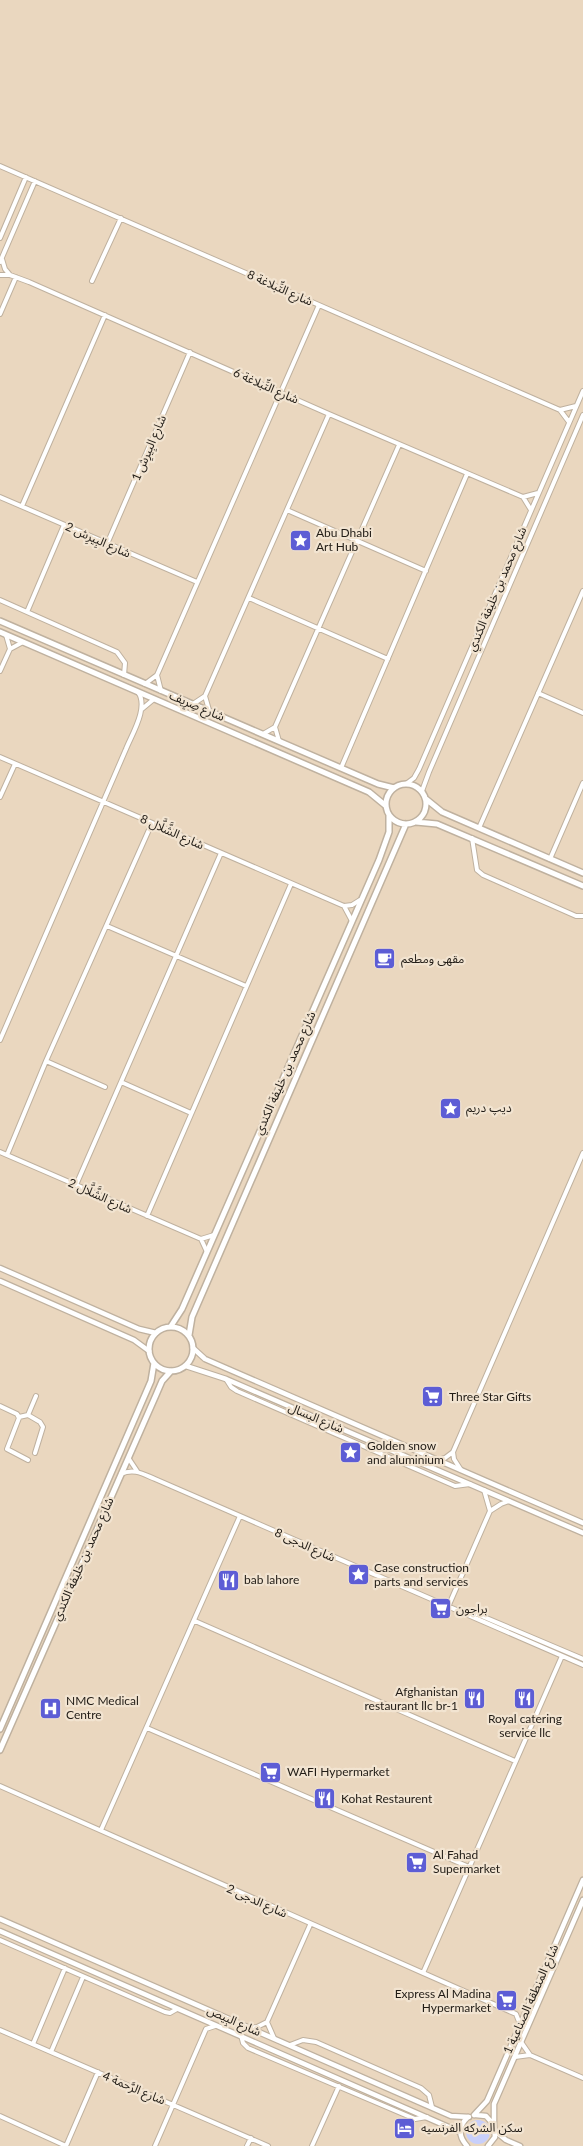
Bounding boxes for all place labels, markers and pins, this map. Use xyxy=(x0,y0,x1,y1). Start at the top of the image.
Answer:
place label: Abu Dhabi Art Hub xyxy=(316,525,372,554)
place icon: Abu Dhabi Art Hub xyxy=(288,528,312,552)
cafe icon: مقهى ومطعم xyxy=(373,947,397,971)
place label: مقهى ومطعم xyxy=(401,951,464,968)
place icon: دیپ دریم xyxy=(438,1096,462,1120)
place label: دیپ دریم xyxy=(466,1100,512,1117)
supermarket icon: Three Star Gifts xyxy=(421,1385,445,1409)
place label: Three Star Gifts xyxy=(449,1389,531,1404)
place label: Golden snow and aluminium xyxy=(367,1438,444,1467)
place icon: Golden snow and aluminium xyxy=(339,1441,363,1465)
place label: Case construction parts and services xyxy=(374,1560,469,1589)
place icon: Case construction parts and services xyxy=(346,1563,370,1587)
restaurant icon: bab lahore xyxy=(216,1568,240,1592)
place label: bab lahore xyxy=(244,1572,299,1587)
supermarket icon: براجون xyxy=(428,1597,452,1621)
place label: براجون xyxy=(456,1601,488,1616)
place label: Afghanistan restaurant llc br-1 xyxy=(364,1684,458,1713)
restaurant icon: Royal catering service llc xyxy=(513,1686,537,1710)
restaurant icon: Afghanistan restaurant llc br-1 xyxy=(462,1687,486,1711)
place label: NMC Medical Centre xyxy=(66,1693,139,1722)
hospital icon: NMC Medical Centre xyxy=(38,1696,62,1720)
place label: Royal catering service llc xyxy=(488,1711,562,1740)
supermarket icon: WAFI Hypermarket xyxy=(259,1760,283,1784)
place label: WAFI Hypermarket xyxy=(287,1764,390,1779)
restaurant icon: Kohat Restaurent xyxy=(313,1787,337,1811)
place label: Kohat Restaurent xyxy=(341,1791,433,1806)
place label: Al Fahad Supermarket xyxy=(433,1847,501,1876)
supermarket icon: Al Fahad Supermarket xyxy=(405,1850,429,1874)
place label: Express Al Madina Hypermarket xyxy=(395,1986,492,2015)
supermarket icon: Express Al Madina Hypermarket xyxy=(495,1989,519,2013)
hotel icon: سكن الشركه الفرنسيه xyxy=(393,2116,417,2140)
place label: سكن الشركه الفرنسيه xyxy=(421,2120,523,2135)

